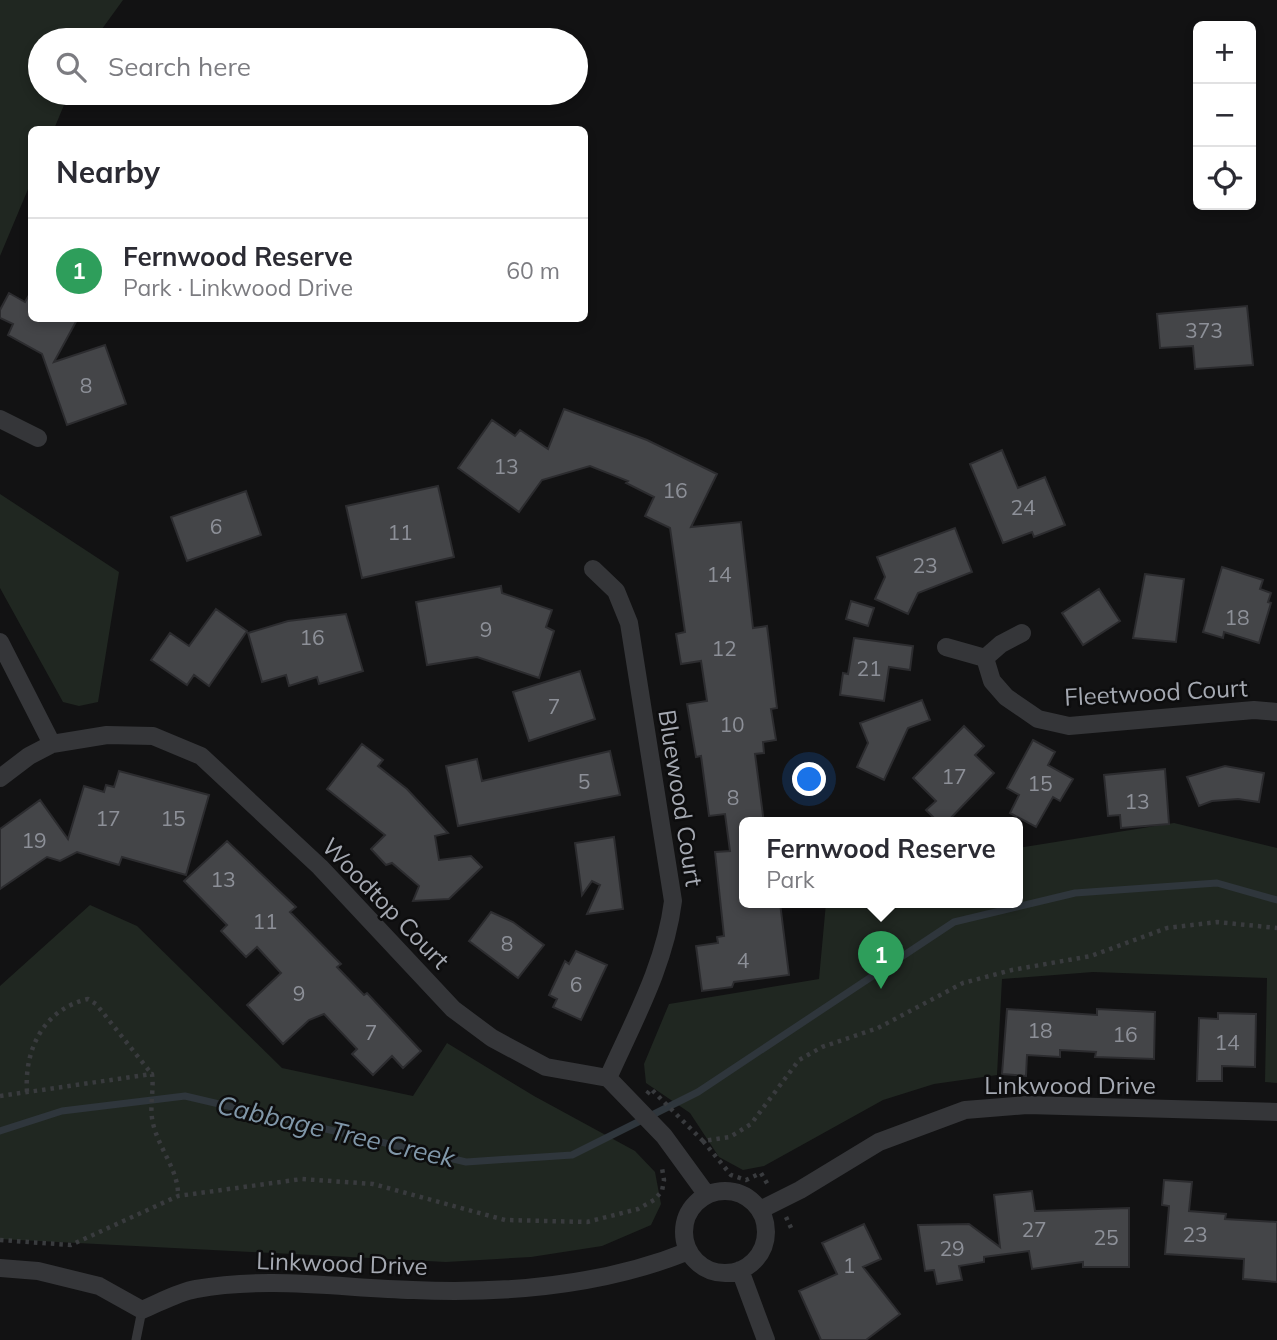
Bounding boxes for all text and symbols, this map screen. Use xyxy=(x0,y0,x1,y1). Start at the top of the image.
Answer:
map controls xyxy=(1193,21,1256,210)
button: + xyxy=(1193,21,1256,84)
search box xyxy=(28,28,588,105)
icon: search xyxy=(52,48,90,86)
text: Search here xyxy=(108,50,251,83)
button: − xyxy=(1193,84,1256,147)
button: locate xyxy=(1193,147,1256,210)
text: Nearby xyxy=(56,153,160,191)
text: Fernwood Reserve xyxy=(123,240,353,273)
text: 1 xyxy=(72,256,86,285)
text: 60 m xyxy=(506,256,560,285)
text: Park · Linkwood Drive xyxy=(123,273,353,302)
house number: 373 xyxy=(1185,317,1223,343)
house number: 8 xyxy=(80,372,92,398)
house number: 13 xyxy=(493,453,519,479)
house number: 16 xyxy=(662,477,688,503)
house number: 24 xyxy=(1010,494,1036,520)
house number: 6 xyxy=(210,513,222,539)
house number: 11 xyxy=(387,519,413,545)
house number: 23 xyxy=(912,552,938,578)
house number: 14 xyxy=(706,561,732,587)
house number: 18 xyxy=(1224,604,1250,630)
house number: 9 xyxy=(480,616,492,642)
house number: 16 xyxy=(299,624,325,650)
house number: 12 xyxy=(711,635,737,661)
house number: 21 xyxy=(856,655,882,681)
street label: Fleetwood Court xyxy=(1064,672,1248,712)
house number: 7 xyxy=(548,693,560,719)
street label: Bluewood Court xyxy=(652,708,710,888)
house number: 10 xyxy=(719,711,745,737)
your location xyxy=(792,762,826,796)
house number: 17 xyxy=(941,763,967,789)
house number: 5 xyxy=(578,768,590,794)
house number: 15 xyxy=(1027,770,1053,796)
house number: 8 xyxy=(727,784,739,810)
house number: 13 xyxy=(1124,788,1150,814)
house number: 17 xyxy=(95,805,121,831)
house number: 15 xyxy=(160,805,186,831)
popup xyxy=(739,817,1023,908)
house number: 19 xyxy=(21,827,47,853)
street label: Woodtop Court xyxy=(316,831,456,975)
text: Fernwood Reserve xyxy=(766,832,996,865)
text: Park xyxy=(766,865,815,894)
house number: 13 xyxy=(210,866,236,892)
house number: 11 xyxy=(252,908,278,934)
house number: 8 xyxy=(501,930,513,956)
pin: 1 xyxy=(858,931,904,989)
house number: 4 xyxy=(737,947,750,973)
house number: 6 xyxy=(570,971,582,997)
house number: 9 xyxy=(293,980,305,1006)
house number: 18 xyxy=(1027,1017,1053,1043)
house number: 7 xyxy=(365,1019,377,1045)
house number: 16 xyxy=(1112,1021,1138,1047)
house number: 14 xyxy=(1214,1029,1240,1055)
street label: Linkwood Drive xyxy=(984,1070,1156,1100)
water label: Cabbage Tree Creek xyxy=(214,1088,459,1175)
house number: 27 xyxy=(1021,1216,1047,1242)
house number: 23 xyxy=(1182,1221,1208,1247)
house number: 25 xyxy=(1093,1224,1119,1250)
house number: 29 xyxy=(939,1235,965,1261)
street label: Linkwood Drive xyxy=(256,1245,428,1281)
house number: 1 xyxy=(843,1252,855,1278)

